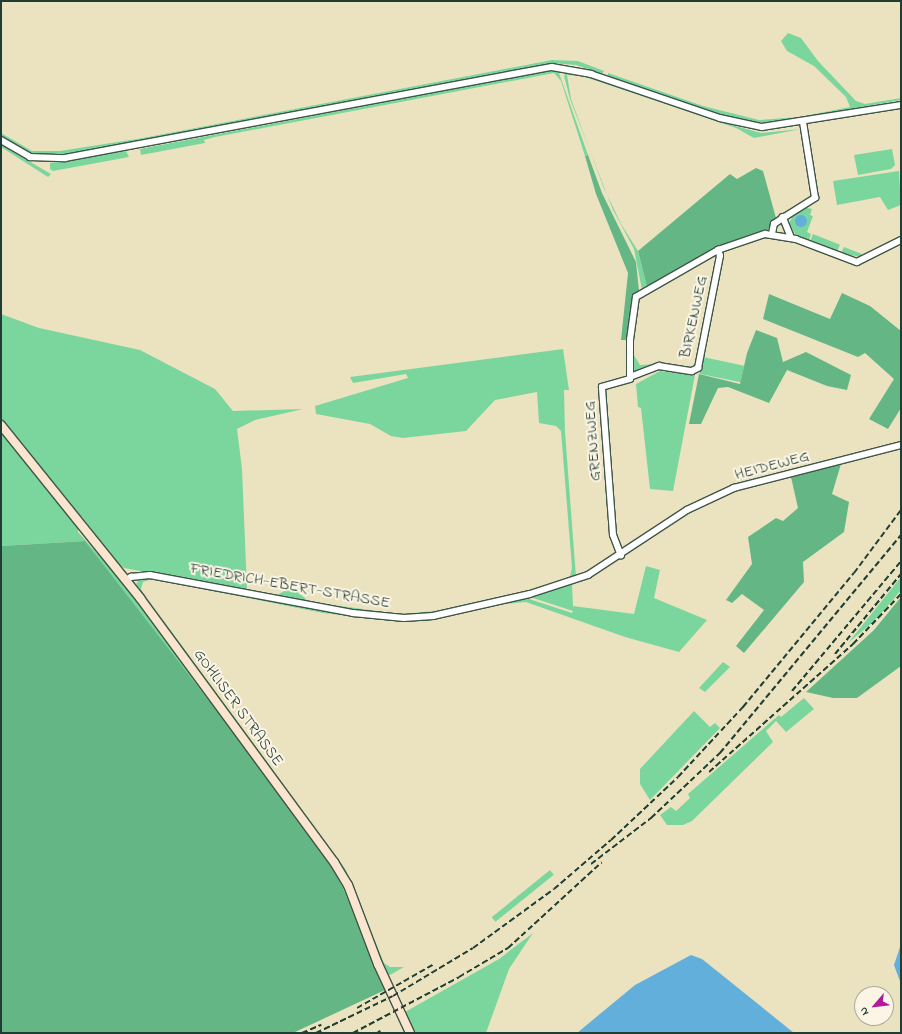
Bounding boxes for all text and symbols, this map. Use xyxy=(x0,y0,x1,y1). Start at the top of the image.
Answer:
street label: BIRKENWEG xyxy=(676,274,712,360)
street label: GRENZWEG xyxy=(581,400,605,482)
street label: HEIDEWEG xyxy=(733,447,811,485)
street label: FRIEDRICH-EBERT-STRASSE xyxy=(189,559,391,613)
street label: GOHLISER STRASSE xyxy=(189,646,287,770)
north arrow xyxy=(854,986,894,1026)
text: N xyxy=(855,1004,873,1018)

